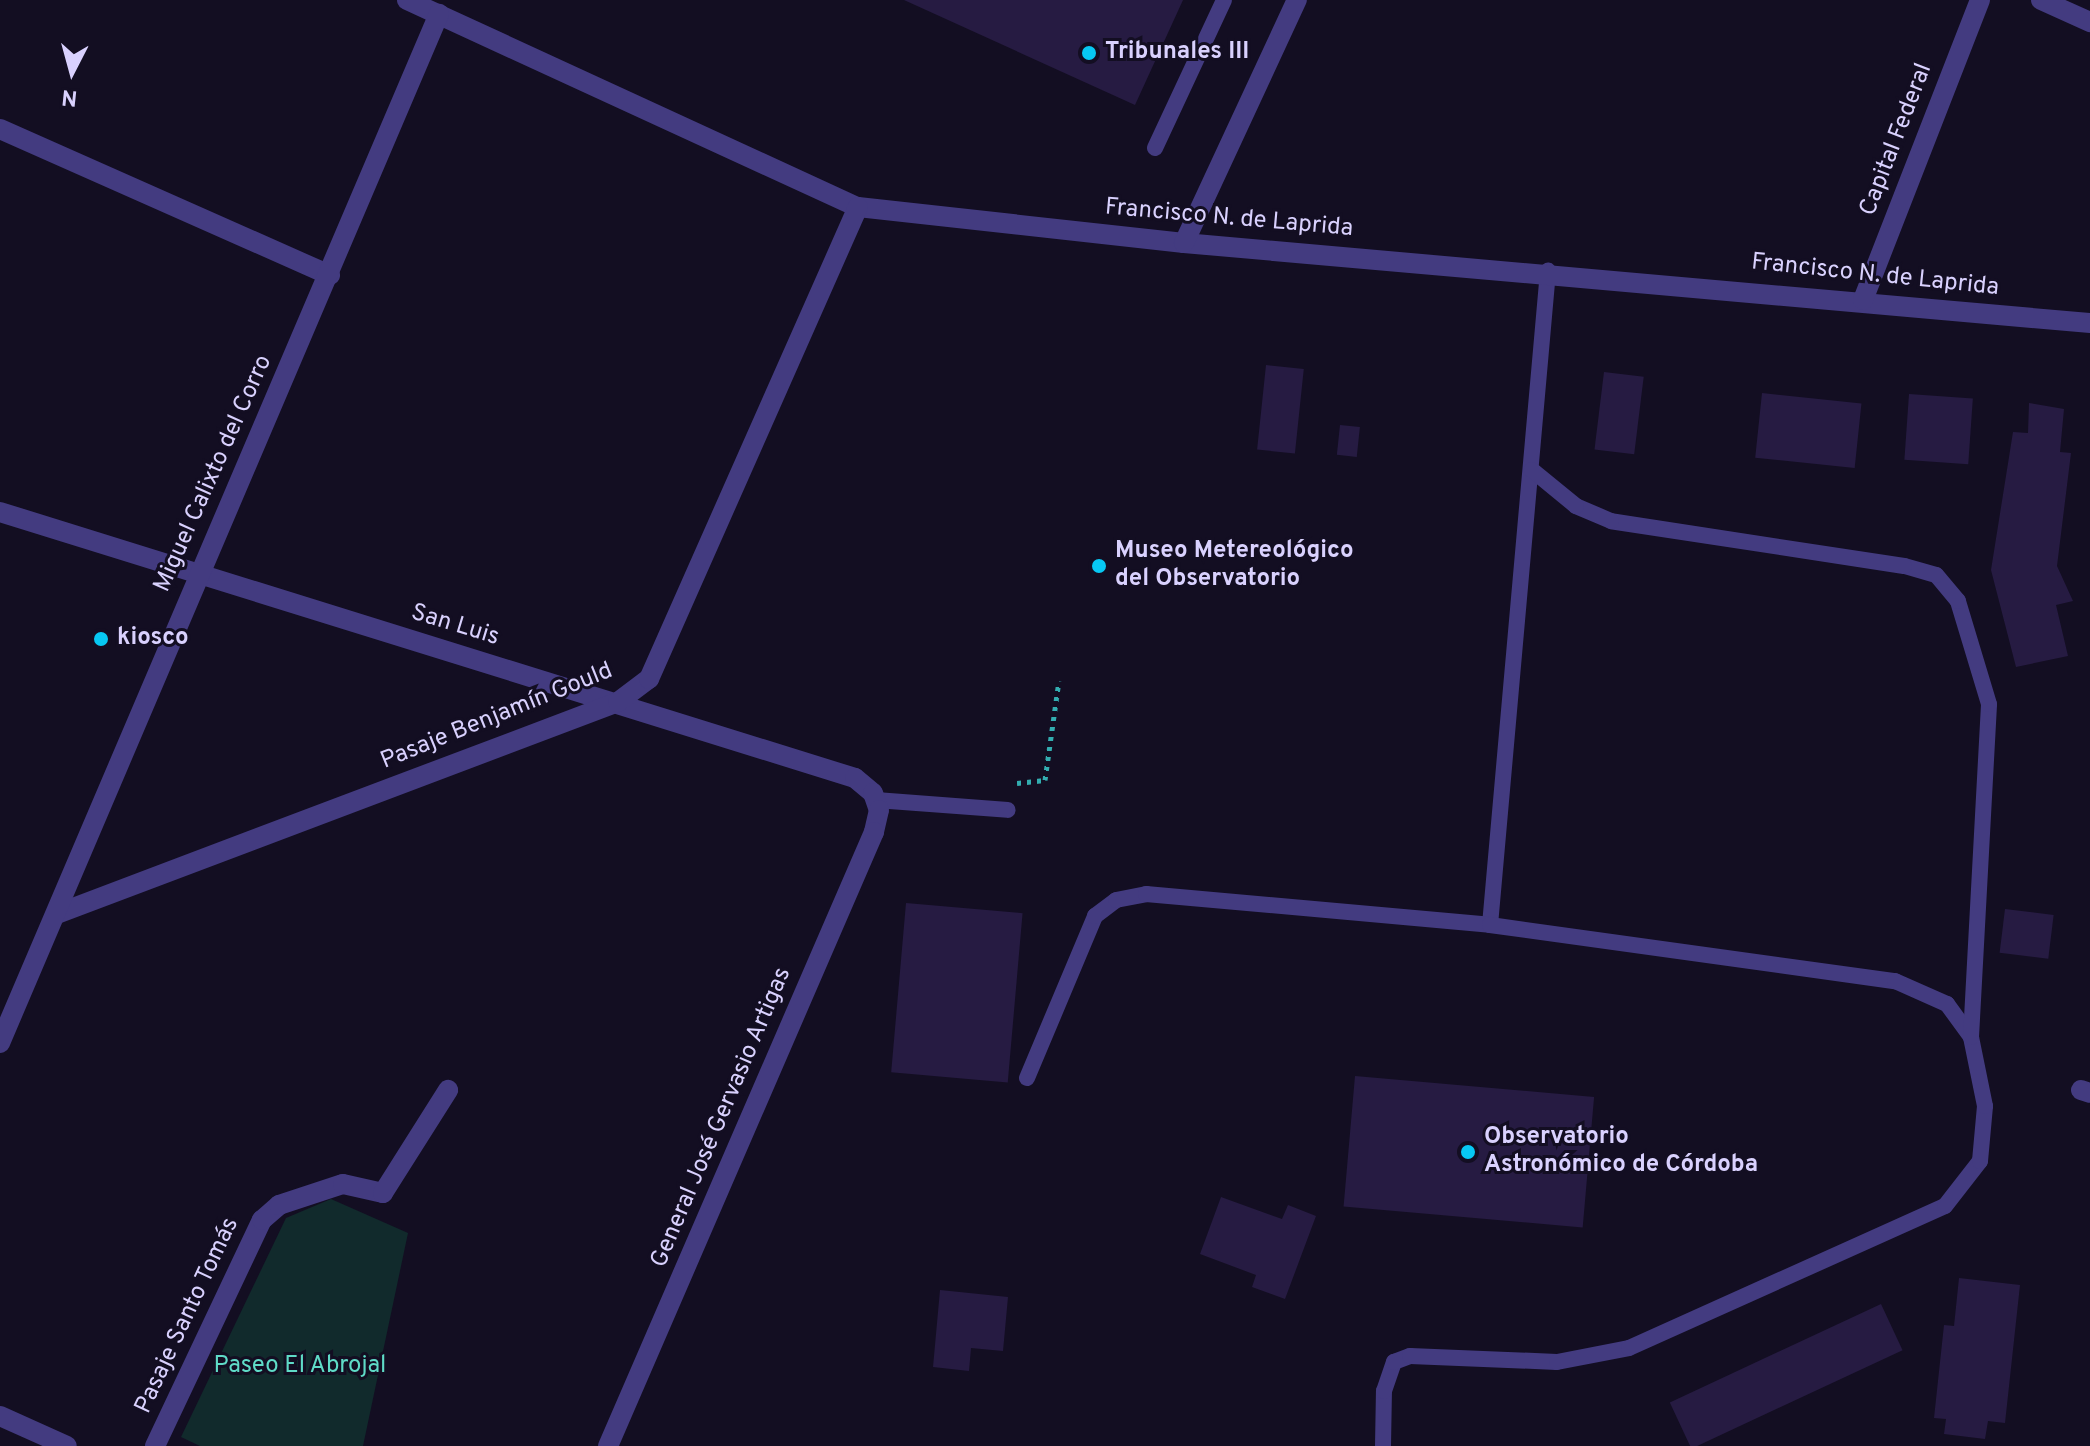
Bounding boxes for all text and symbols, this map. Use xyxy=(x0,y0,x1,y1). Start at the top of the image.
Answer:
north arrow xyxy=(32,32,112,112)
place label: Tribunales III xyxy=(1105,39,1249,67)
marker: Tribunales III xyxy=(1080,44,1098,62)
street label: Capital Federal xyxy=(1855,60,1939,220)
text: N xyxy=(60,82,79,111)
street label: Francisco N. de Laprida xyxy=(1104,194,1354,244)
street label: Francisco N. de Laprida xyxy=(1750,249,2000,303)
street label: Miguel Calixto del Corro xyxy=(149,351,279,597)
place label: Museo Metereológico del Observatorio xyxy=(1115,538,1354,594)
marker: Museo Metereológico del Observatorio xyxy=(1090,557,1108,575)
street label: San Luis xyxy=(407,599,503,653)
place label: kiosco xyxy=(117,625,189,653)
marker: kiosco xyxy=(92,630,110,648)
street label: Pasaje Benjamín Gould xyxy=(377,657,617,777)
street label: General José Gervasio Artigas xyxy=(645,963,799,1273)
place label: Observatorio Astronómico de Córdoba xyxy=(1484,1124,1758,1180)
marker: Observatorio Astronómico de Córdoba xyxy=(1459,1143,1477,1161)
street label: Pasaje Santo Tomás xyxy=(130,1213,246,1419)
park label: Paseo El Abrojal xyxy=(213,1353,387,1381)

